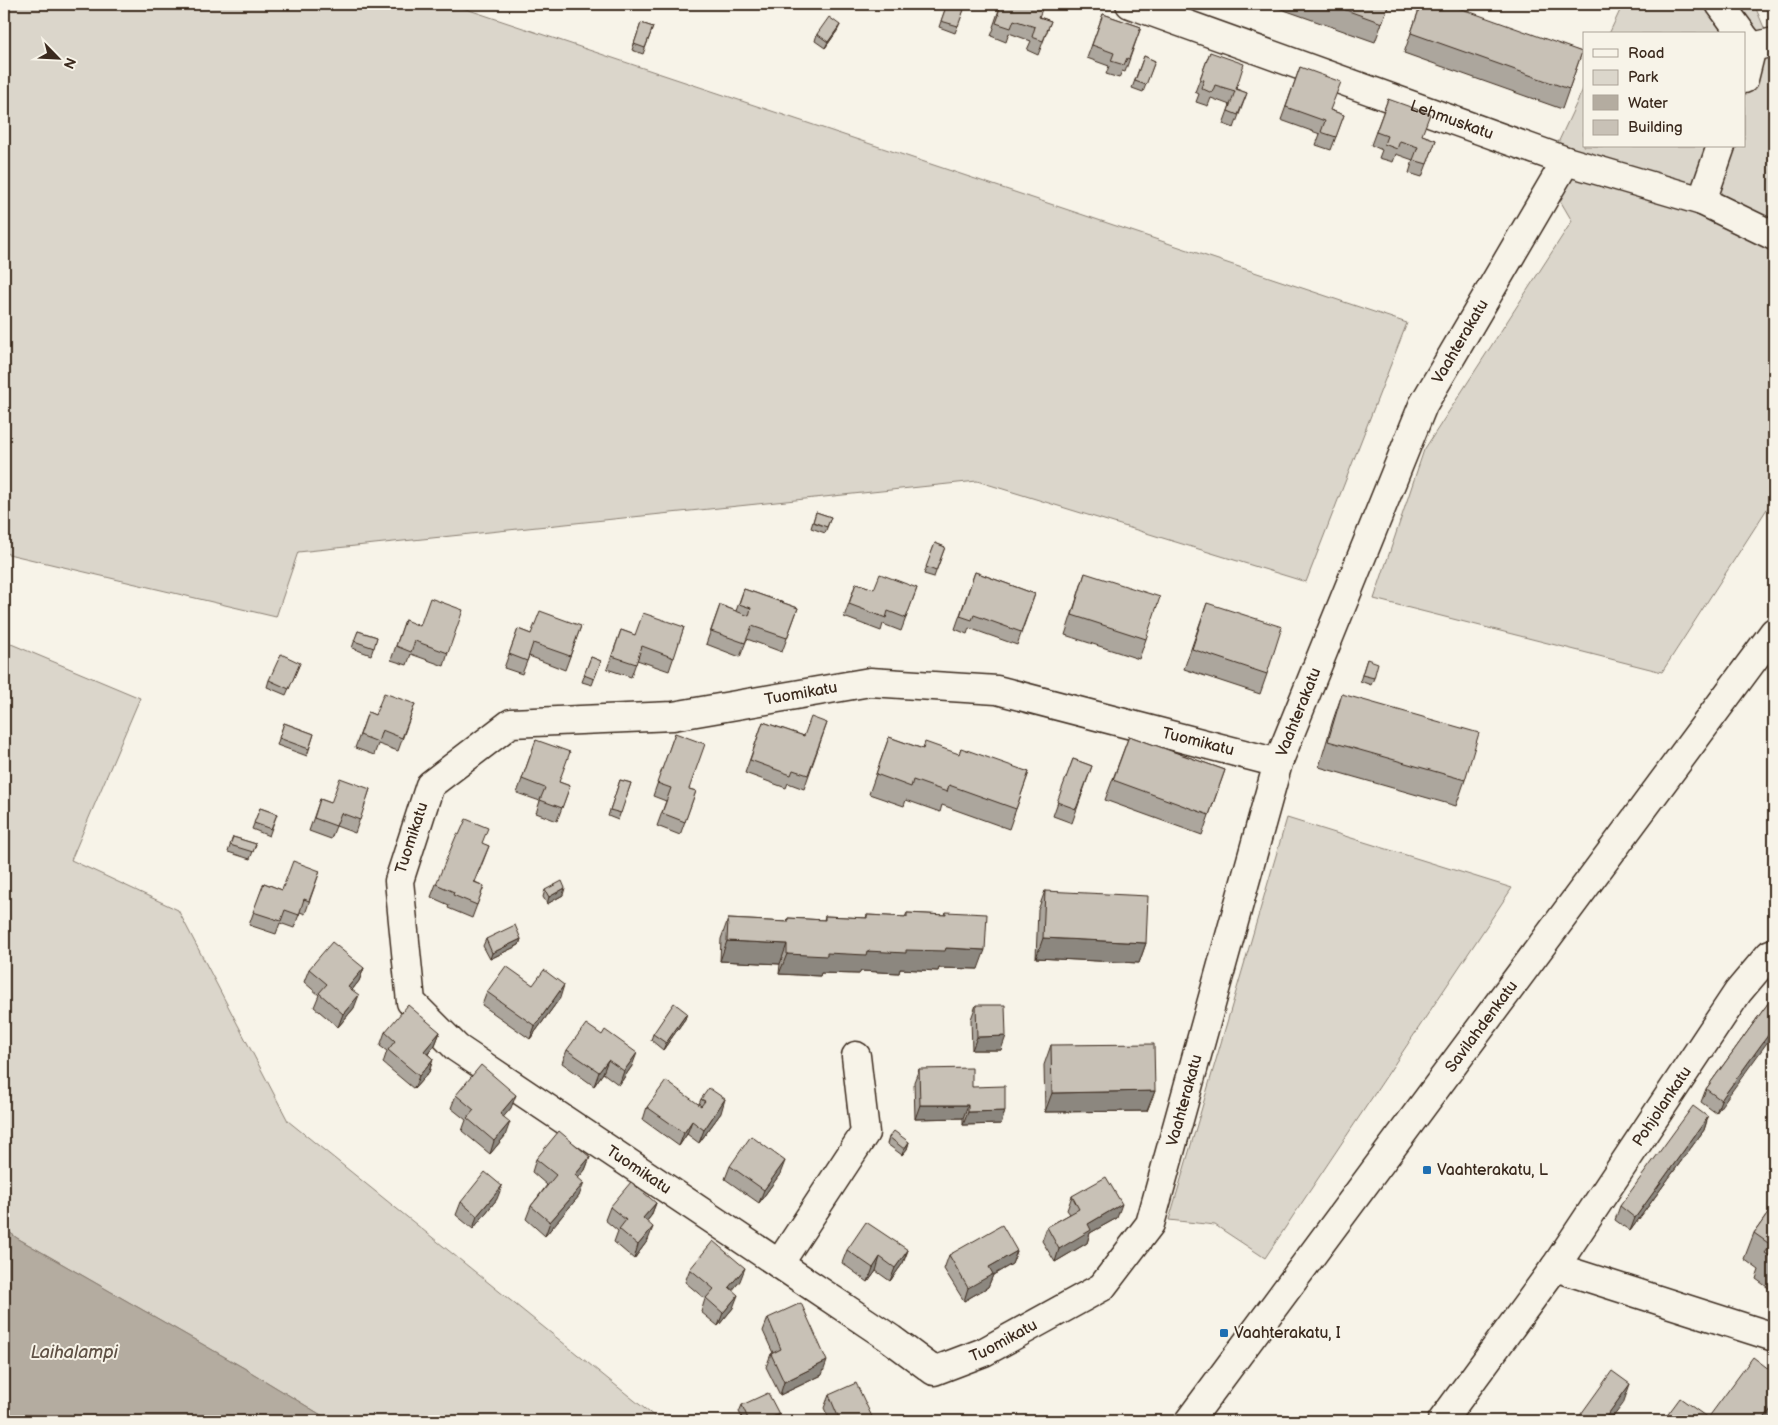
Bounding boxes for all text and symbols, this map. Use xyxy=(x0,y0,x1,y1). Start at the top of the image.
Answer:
north arrow xyxy=(32,32,82,82)
legend xyxy=(1583,32,1746,148)
text: Road xyxy=(1628,44,1664,63)
text: N xyxy=(60,55,79,71)
text: Park xyxy=(1628,68,1659,87)
text: Water xyxy=(1628,94,1668,113)
street label: Lehmuskatu xyxy=(1407,96,1496,144)
text: Building xyxy=(1628,118,1683,137)
street label: Vaahterakatu xyxy=(1428,296,1492,387)
street label: Vaahterakatu xyxy=(1272,665,1325,760)
street label: Tuomikatu xyxy=(763,678,839,710)
street label: Tuomikatu xyxy=(1160,724,1236,760)
street label: Tuomikatu xyxy=(392,800,432,876)
street label: Savilahdenkatu xyxy=(1441,977,1522,1076)
street label: Vaahterakatu xyxy=(1163,1052,1206,1148)
street label: Pohjolankatu xyxy=(1628,1063,1695,1150)
street label: Tuomikatu xyxy=(603,1141,675,1198)
place label: Vaahterakatu, L xyxy=(1437,1161,1549,1180)
marker: Vaahterakatu, L xyxy=(1421,1164,1433,1176)
street label: Tuomikatu xyxy=(967,1315,1040,1366)
place label: Vaahterakatu, I xyxy=(1234,1324,1341,1343)
marker: Vaahterakatu, I xyxy=(1218,1327,1230,1339)
water label: Laihalampi xyxy=(30,1342,119,1363)

